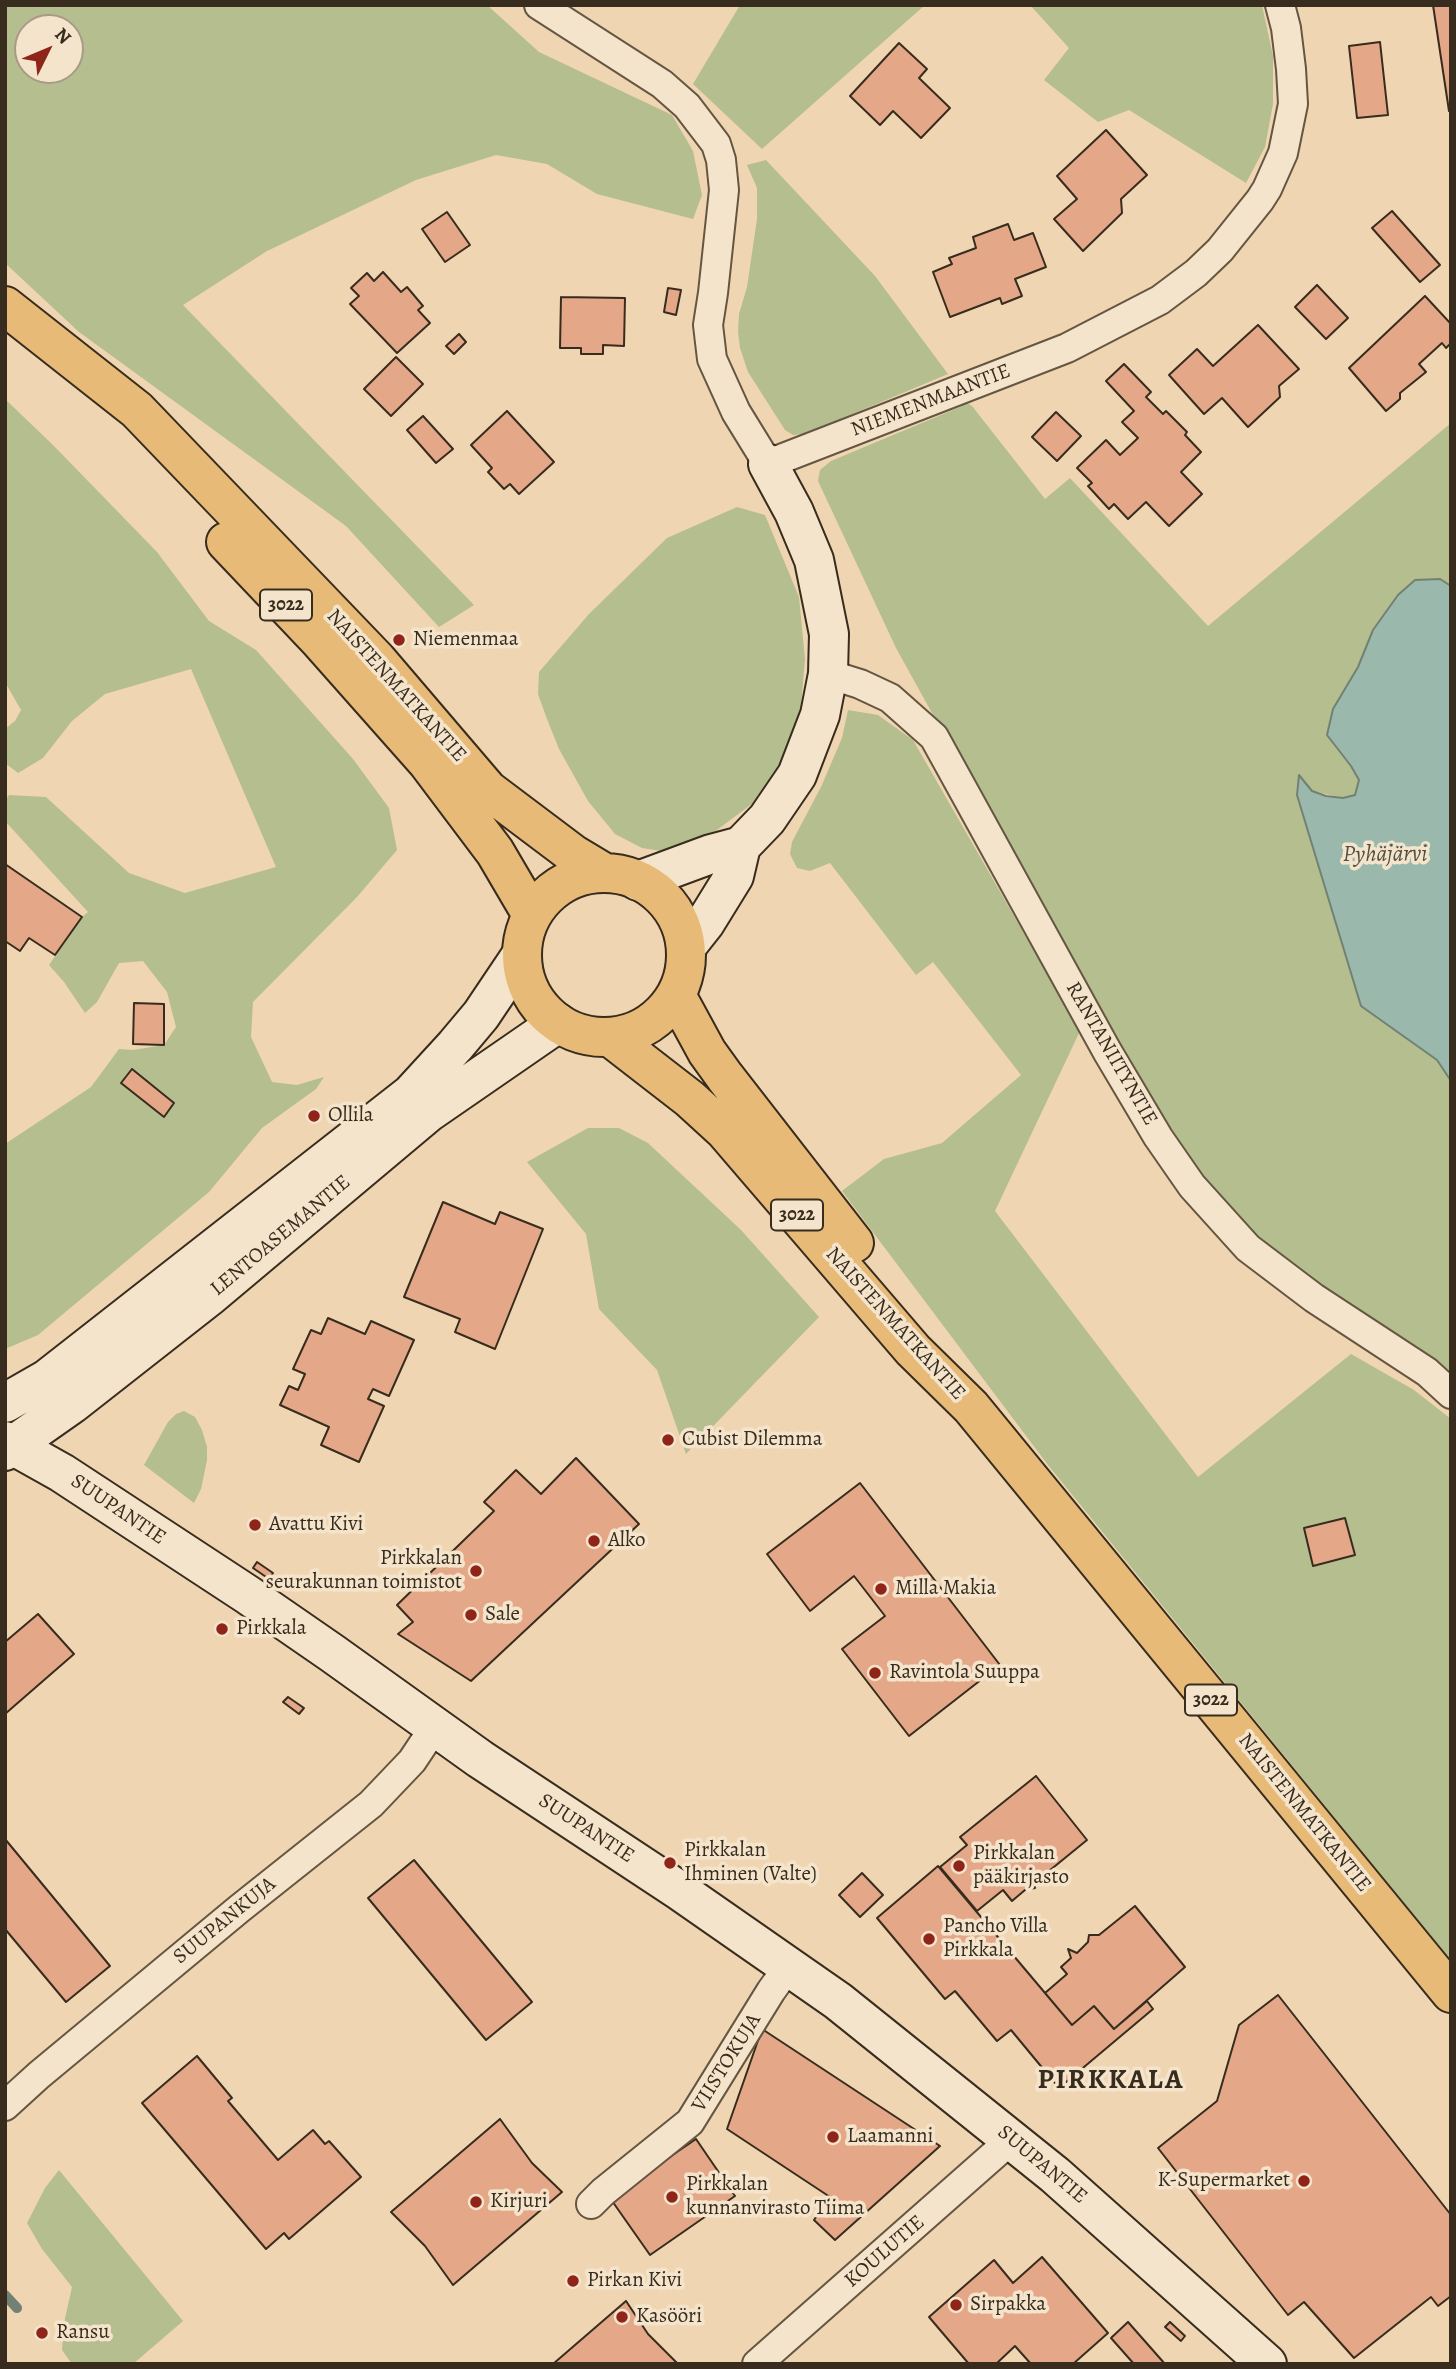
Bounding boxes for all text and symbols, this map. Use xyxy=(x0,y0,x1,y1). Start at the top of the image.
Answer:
north arrow xyxy=(14,14,84,84)
text: N xyxy=(49,22,77,50)
street label: NIEMENMAANTIE xyxy=(848,359,1014,443)
road number: 3022 xyxy=(260,590,312,620)
street label: NAISTENMATKANTIE xyxy=(321,604,471,768)
place label: Niemenmaa xyxy=(413,627,519,653)
marker: Niemenmaa xyxy=(391,632,407,648)
water label: Pyhäjärvi xyxy=(1343,841,1427,869)
street label: RANTANIITYNTIE xyxy=(1060,978,1162,1130)
place label: Ollila xyxy=(328,1103,374,1129)
marker: Ollila xyxy=(306,1108,322,1124)
street label: LENTOASEMANTIE xyxy=(206,1170,356,1302)
road number: 3022 xyxy=(771,1200,823,1231)
street label: NAISTENMATKANTIE xyxy=(820,1242,970,1406)
place label: Cubist Dilemma xyxy=(682,1427,823,1453)
marker: Cubist Dilemma xyxy=(660,1432,676,1448)
street label: SUUPANTIE xyxy=(66,1469,170,1551)
place label: Avattu Kivi xyxy=(269,1512,363,1538)
marker: Avattu Kivi xyxy=(247,1517,263,1533)
place label: Alko xyxy=(608,1528,645,1554)
marker: Alko xyxy=(586,1533,602,1549)
place label: Pirkkalan seurakunnan toimistot xyxy=(265,1546,462,1596)
marker: Pirkkalan seurakunnan toimistot xyxy=(468,1563,484,1579)
place label: Milla Makia xyxy=(895,1576,996,1602)
marker: Milla Makia xyxy=(873,1581,889,1597)
place label: Sale xyxy=(485,1602,520,1628)
marker: Sale xyxy=(463,1607,479,1623)
place label: Pirkkala xyxy=(236,1616,306,1642)
marker: Pirkkala xyxy=(214,1621,230,1637)
place label: Ravintola Suuppa xyxy=(889,1660,1040,1686)
marker: Ravintola Suuppa xyxy=(867,1665,883,1681)
road number: 3022 xyxy=(1185,1684,1237,1716)
street label: NAISTENMATKANTIE xyxy=(1232,1728,1376,1898)
street label: SUUPANTIE xyxy=(533,1789,639,1869)
place label: Pirkkalan Ihminen (Valte) xyxy=(684,1838,817,1888)
place label: Pirkkalan pääkirjasto xyxy=(973,1841,1069,1891)
marker: Pirkkalan Ihminen (Valte) xyxy=(662,1855,678,1871)
marker: Pirkkalan pääkirjasto xyxy=(951,1858,967,1874)
street label: SUUPANKUJA xyxy=(169,1872,281,1970)
place label: Pancho Villa Pirkkala xyxy=(943,1914,1048,1964)
marker: Pancho Villa Pirkkala xyxy=(921,1931,937,1947)
street label: VIISTOKUJA xyxy=(687,2009,767,2117)
district label: PIRKKALA xyxy=(1038,2064,1184,2098)
street label: SUUPANTIE xyxy=(992,2120,1092,2210)
place label: Laamanni xyxy=(847,2124,933,2150)
marker: Laamanni xyxy=(825,2129,841,2145)
place label: K-Supermarket xyxy=(1157,2168,1290,2194)
place label: Pirkkalan kunnanvirasto Tiima xyxy=(686,2172,865,2222)
marker: K-Supermarket xyxy=(1296,2173,1312,2189)
place label: Kirjuri xyxy=(490,2189,548,2215)
marker: Pirkkalan kunnanvirasto Tiima xyxy=(664,2189,680,2205)
marker: Kirjuri xyxy=(468,2194,484,2210)
street label: KOULUTIE xyxy=(840,2210,930,2294)
place label: Pirkan Kivi xyxy=(587,2268,682,2294)
marker: Pirkan Kivi xyxy=(565,2273,581,2289)
place label: Sirpakka xyxy=(970,2292,1046,2318)
marker: Sirpakka xyxy=(948,2297,964,2313)
place label: Kasööri xyxy=(636,2304,702,2330)
marker: Kasööri xyxy=(614,2309,630,2325)
place label: Ransu xyxy=(56,2320,110,2346)
marker: Ransu xyxy=(34,2325,50,2341)

